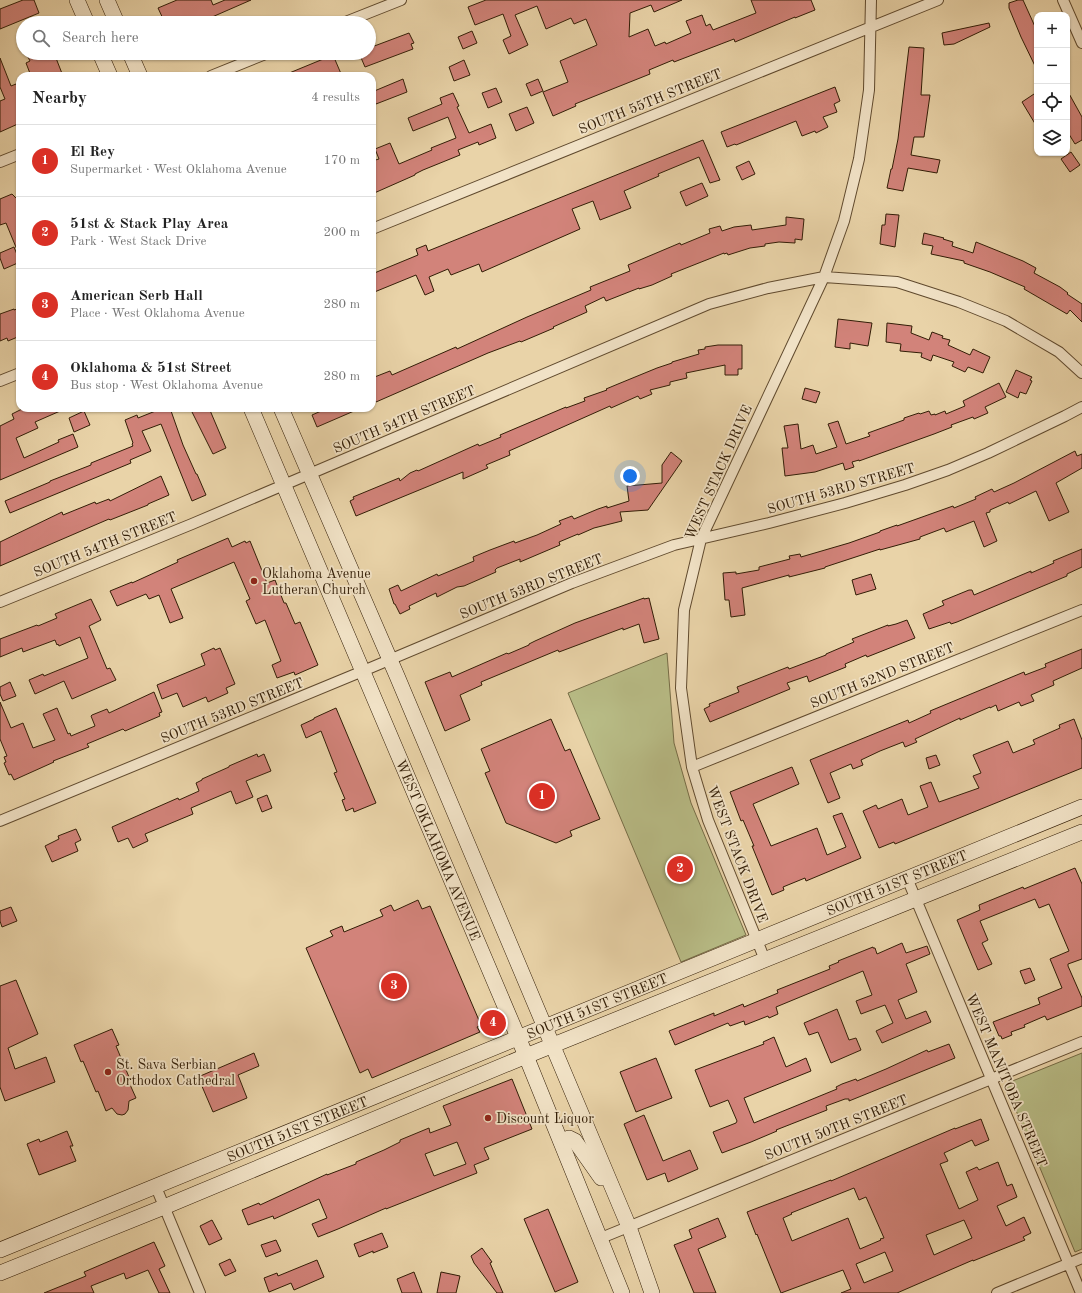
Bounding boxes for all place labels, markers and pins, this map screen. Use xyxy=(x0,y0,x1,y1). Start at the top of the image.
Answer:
place label: Oklahoma Avenue Lutheran Church xyxy=(262,567,371,597)
marker: Oklahoma Avenue Lutheran Church xyxy=(249,576,259,586)
pin: 1 xyxy=(529,781,555,811)
pin: 2 xyxy=(667,854,693,884)
pin: 3 xyxy=(381,971,407,1001)
pin: 4 xyxy=(480,1008,506,1038)
place label: St. Sava Serbian Orthodox Cathedral xyxy=(116,1058,235,1088)
marker: St. Sava Serbian Orthodox Cathedral xyxy=(103,1067,113,1077)
place label: Discount Liquor xyxy=(496,1112,594,1126)
marker: Discount Liquor xyxy=(483,1113,493,1123)

